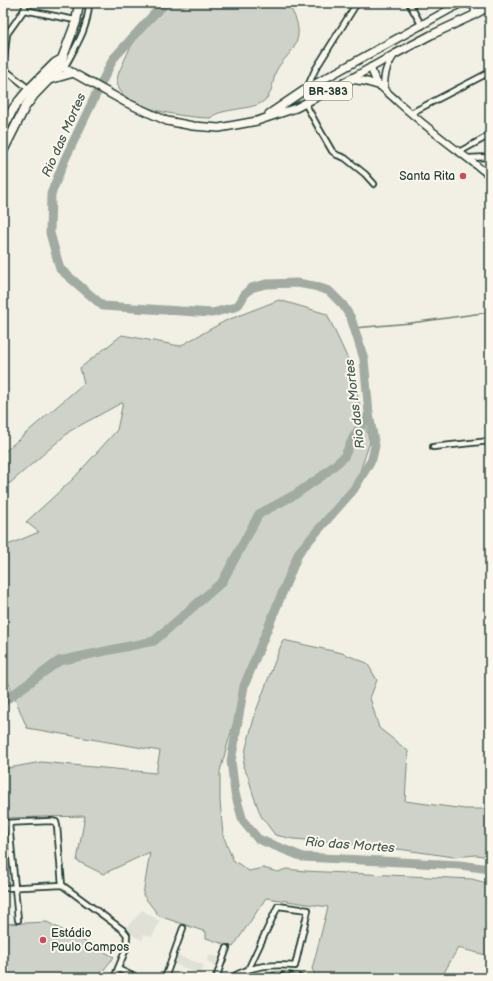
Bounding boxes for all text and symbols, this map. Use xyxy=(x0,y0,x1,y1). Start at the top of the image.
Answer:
road number: BR-383 xyxy=(304,82,352,100)
water label: Rio das Mortes xyxy=(38,90,90,179)
place label: Santa Rita xyxy=(399,169,455,184)
marker: Santa Rita xyxy=(458,171,468,181)
water label: Rio das Mortes xyxy=(342,358,368,450)
water label: Rio das Mortes xyxy=(305,834,396,856)
place label: Estádio Paulo Campos xyxy=(51,926,129,955)
marker: Estádio Paulo Campos xyxy=(38,935,48,945)

